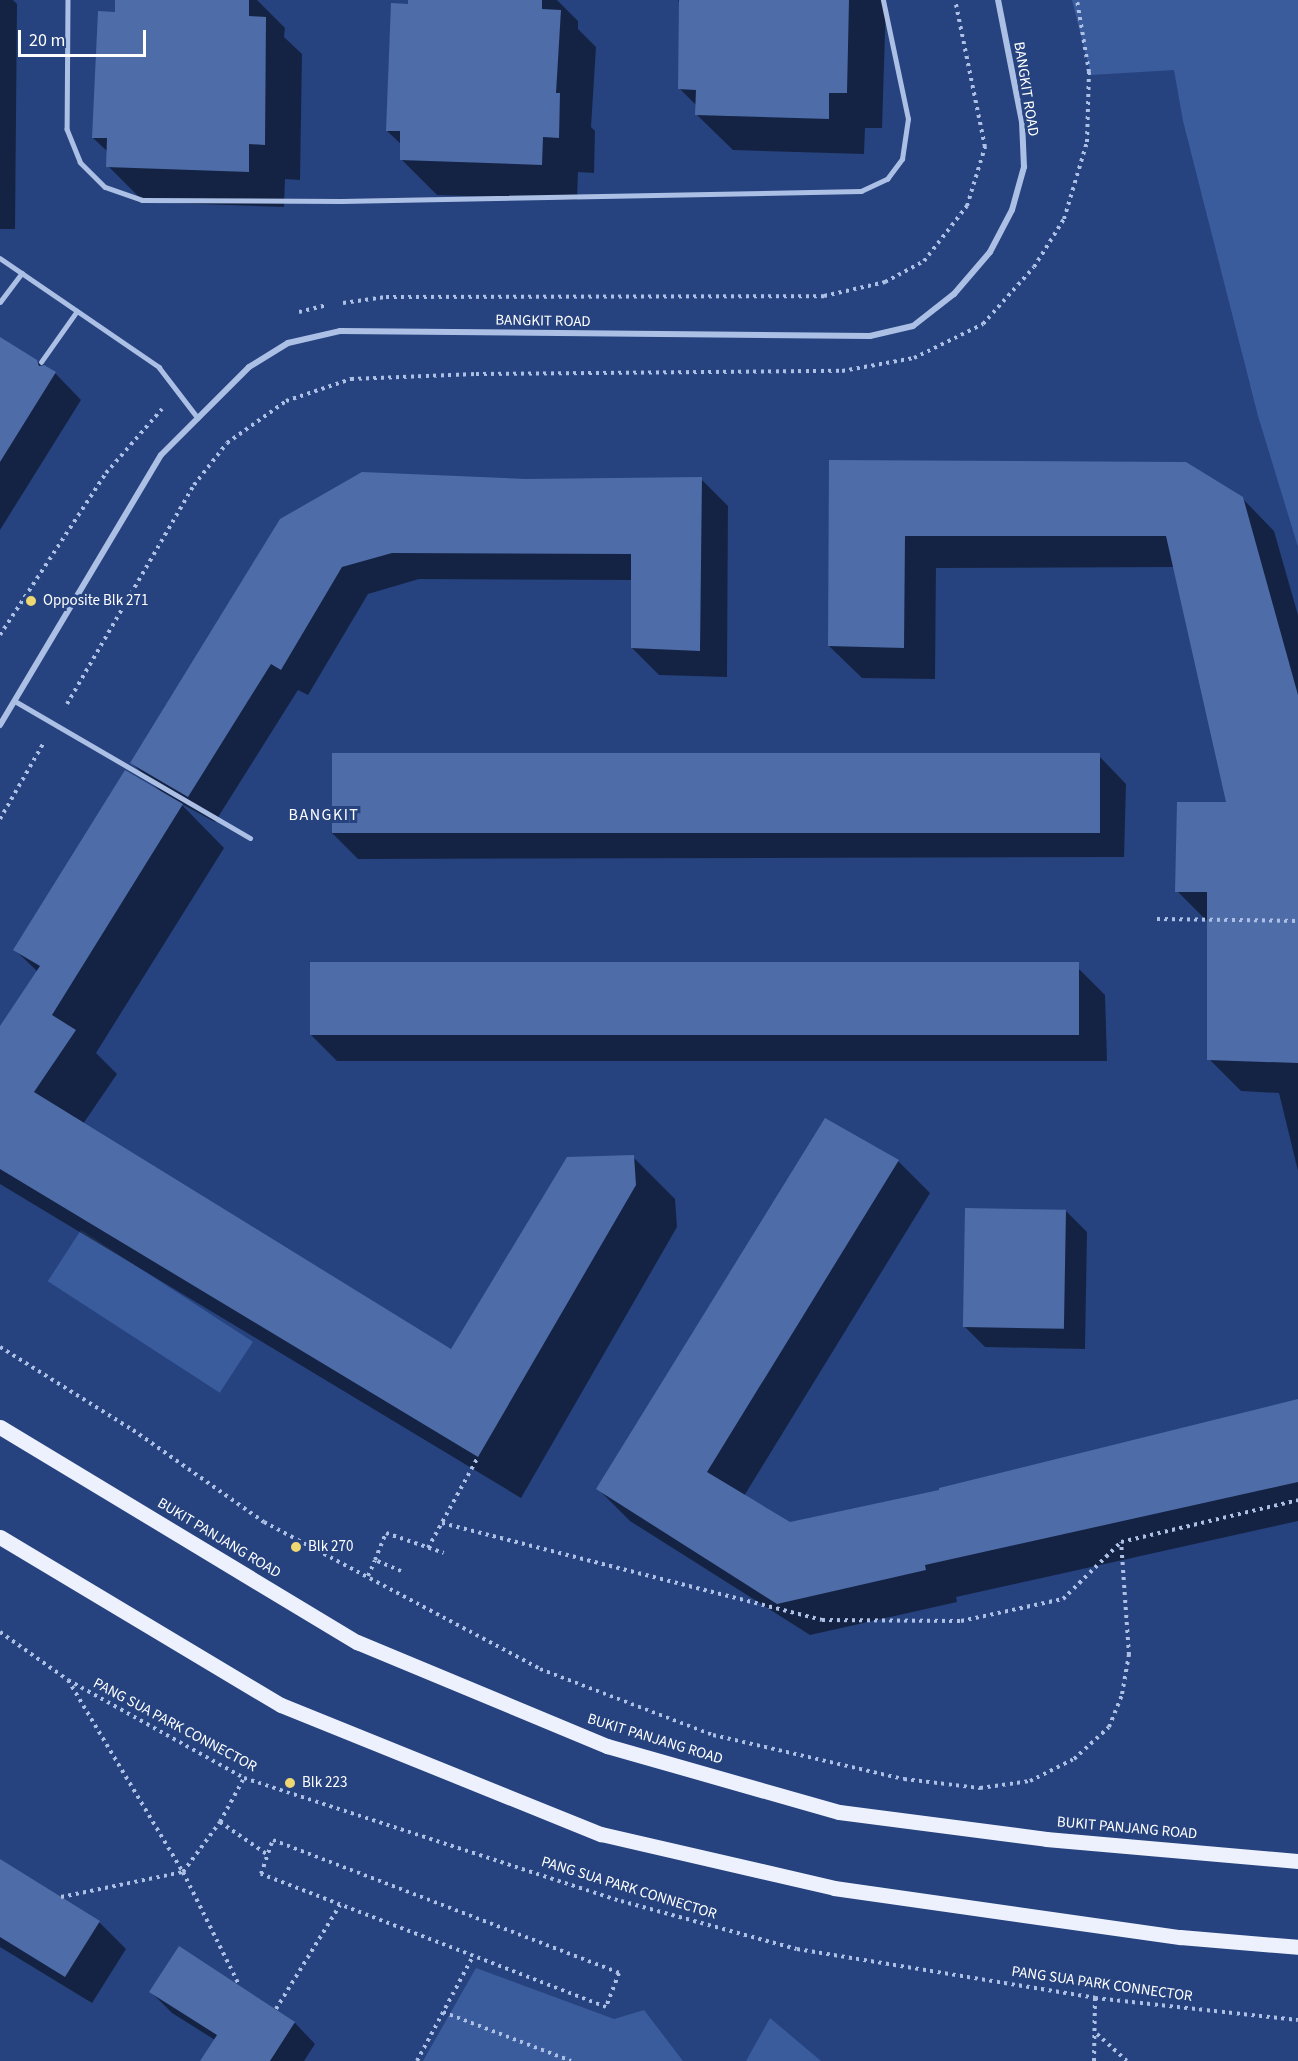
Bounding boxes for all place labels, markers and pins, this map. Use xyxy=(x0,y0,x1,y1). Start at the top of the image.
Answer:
place label: Opposite Blk 271 xyxy=(43,592,148,610)
marker: Opposite Blk 271 xyxy=(24,594,38,608)
place label: Blk 270 xyxy=(308,1538,353,1556)
marker: Blk 270 xyxy=(289,1540,303,1554)
place label: Blk 223 xyxy=(302,1774,347,1792)
marker: Blk 223 xyxy=(283,1776,297,1790)

